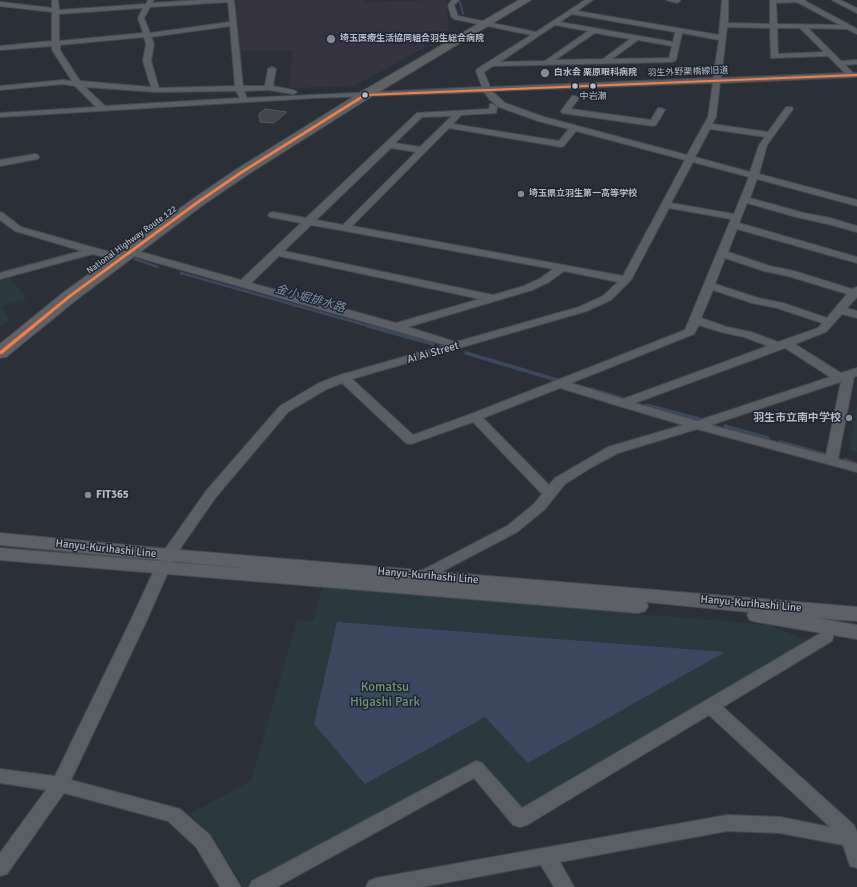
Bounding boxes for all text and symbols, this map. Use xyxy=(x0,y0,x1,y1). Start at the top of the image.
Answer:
marker: 埼玉医療生活協同組合羽生総合病院 xyxy=(325,33,337,45)
place label: 埼玉医療生活協同組合羽生総合病院 xyxy=(340,34,484,44)
street label: 羽生外野栗橋線旧道 xyxy=(647,65,729,79)
marker: 白水会 栗原眼科病院 xyxy=(539,67,551,79)
place label: 白水会 栗原眼科病院 xyxy=(554,68,637,78)
unlabelled marker xyxy=(570,81,580,91)
marker: 中岩瀬 xyxy=(588,81,598,91)
unlabelled marker xyxy=(360,90,370,100)
place label: 中岩瀬 xyxy=(580,92,606,102)
marker: 埼玉県立羽生第一高等学校 xyxy=(516,189,526,199)
place label: 埼玉県立羽生第一高等学校 xyxy=(529,189,637,199)
street label: National Highway Route 122 xyxy=(85,204,179,276)
water label: 金小堀排水路 xyxy=(273,282,347,316)
street label: Ai Ai Street xyxy=(406,339,460,367)
place label: 羽生市立南中学校 xyxy=(753,411,841,425)
marker: 羽生市立南中学校 xyxy=(844,413,854,423)
place label: FIT365 xyxy=(96,488,129,502)
marker: FIT365 xyxy=(83,490,93,500)
street label: Hanyu-Kurihashi Line xyxy=(55,537,157,561)
street label: Hanyu-Kurihashi Line xyxy=(377,565,479,587)
street label: Hanyu-Kurihashi Line xyxy=(700,593,802,615)
park label: Komatsu Higashi Park xyxy=(350,680,420,711)

